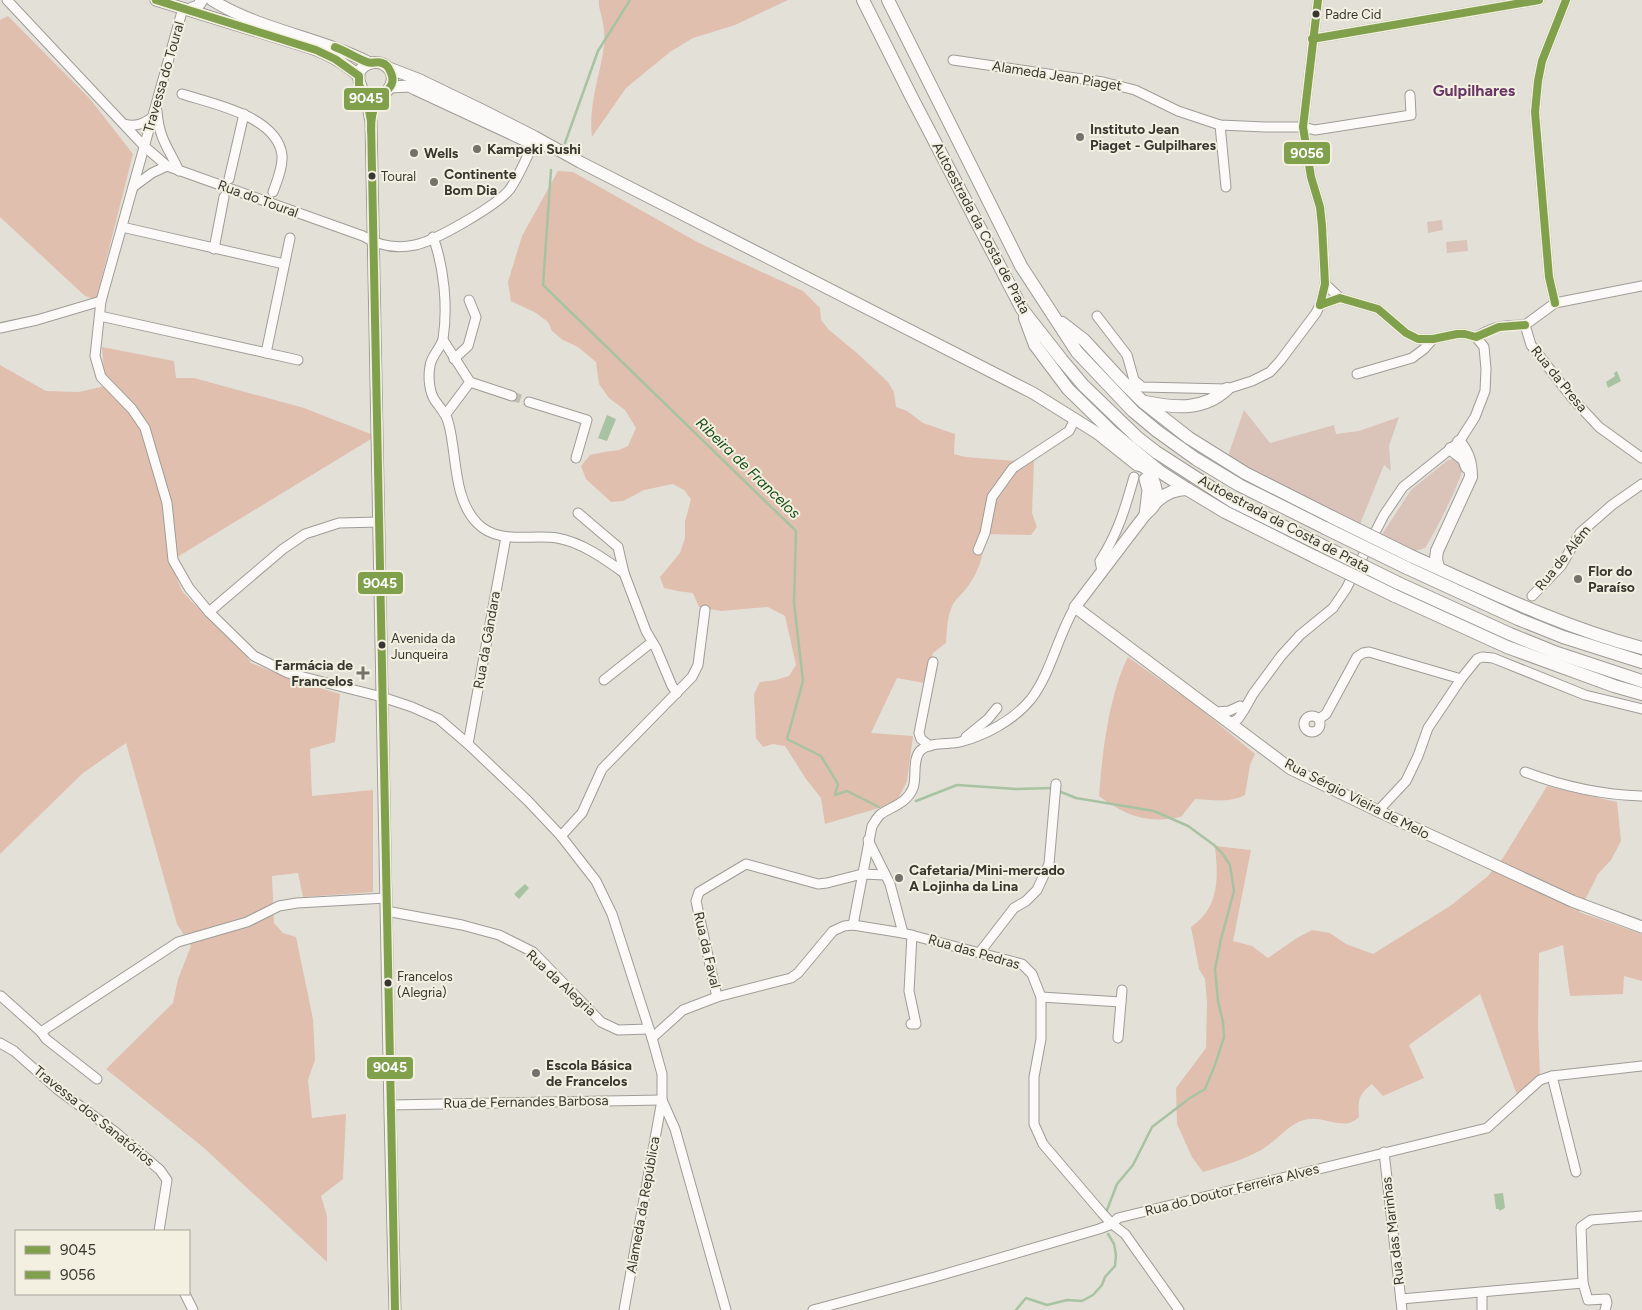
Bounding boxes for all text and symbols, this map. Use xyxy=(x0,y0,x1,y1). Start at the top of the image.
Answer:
place label: Padre Cid xyxy=(1325,7,1381,22)
marker: Padre Cid xyxy=(1311,9,1321,19)
street label: Travessa do Toural xyxy=(140,19,188,135)
street label: Alameda Jean Piaget xyxy=(991,57,1123,95)
district label: Gulpilhares xyxy=(1433,81,1516,100)
line badge: 9045 xyxy=(343,87,390,111)
text: 9045 xyxy=(349,90,383,107)
place label: Instituto Jean Piaget - Gulpilhares xyxy=(1090,121,1217,154)
marker: Instituto Jean Piaget - Gulpilhares xyxy=(1074,131,1086,143)
street label: Autoestrada da Costa de Prata xyxy=(928,139,1034,317)
place label: Kampeki Sushi xyxy=(487,141,581,158)
line badge: 9056 xyxy=(1283,141,1331,165)
marker: Kampeki Sushi xyxy=(471,143,483,155)
place label: Wells xyxy=(424,145,459,162)
text: 9056 xyxy=(1290,145,1324,162)
marker: Wells xyxy=(408,147,420,159)
place label: Continente Bom Dia xyxy=(444,166,517,199)
place label: Toural xyxy=(381,169,416,184)
marker: Toural xyxy=(367,171,377,181)
marker: Continente Bom Dia xyxy=(428,176,440,188)
street label: Rua do Toural xyxy=(215,177,301,221)
street label: Rua da Presa xyxy=(1527,343,1591,415)
water label: Ribeira de Francelos xyxy=(692,414,804,522)
street label: Autoestrada da Costa de Prata xyxy=(1195,471,1373,577)
street label: Rua de Além xyxy=(1532,522,1594,594)
place label: Flor do Paraíso xyxy=(1588,563,1635,596)
line badge: 9045 xyxy=(357,571,404,595)
marker: Flor do Paraíso xyxy=(1572,573,1584,585)
text: 9045 xyxy=(363,575,397,592)
street label: Rua da Gândara xyxy=(470,590,504,690)
place label: Avenida da Junqueira xyxy=(391,631,455,662)
marker: Avenida da Junqueira xyxy=(377,640,387,650)
place label: Farmácia de Francelos xyxy=(275,657,353,690)
marker: Farmácia de Francelos xyxy=(357,667,369,679)
street label: Rua Sérgio Vieira de Melo xyxy=(1282,755,1432,843)
place label: Cafetaria/Mini-mercado A Lojinha da Lina xyxy=(909,862,1065,895)
marker: Cafetaria/Mini-mercado A Lojinha da Lina xyxy=(893,872,905,884)
street label: Rua da Faval xyxy=(690,910,724,990)
street label: Rua das Pedras xyxy=(926,931,1022,973)
street label: Rua da Alegria xyxy=(522,946,600,1020)
place label: Francelos (Alegria) xyxy=(397,969,453,1000)
marker: Francelos (Alegria) xyxy=(383,978,393,988)
line badge: 9045 xyxy=(366,1056,414,1080)
place label: Escola Básica de Francelos xyxy=(546,1057,632,1090)
text: 9045 xyxy=(373,1059,407,1076)
street label: Travessa dos Sanatórios xyxy=(30,1062,158,1170)
marker: Escola Básica de Francelos xyxy=(530,1067,542,1079)
street label: Rua de Fernandes Barbosa xyxy=(443,1092,609,1112)
street label: Alameda da República xyxy=(623,1135,663,1275)
street label: Rua do Doutor Ferreira Alves xyxy=(1143,1160,1321,1220)
street label: Rua das Marinhas xyxy=(1378,1176,1408,1286)
legend xyxy=(15,1230,190,1295)
text: 9045 xyxy=(60,1241,96,1259)
text: 9056 xyxy=(60,1266,96,1284)

